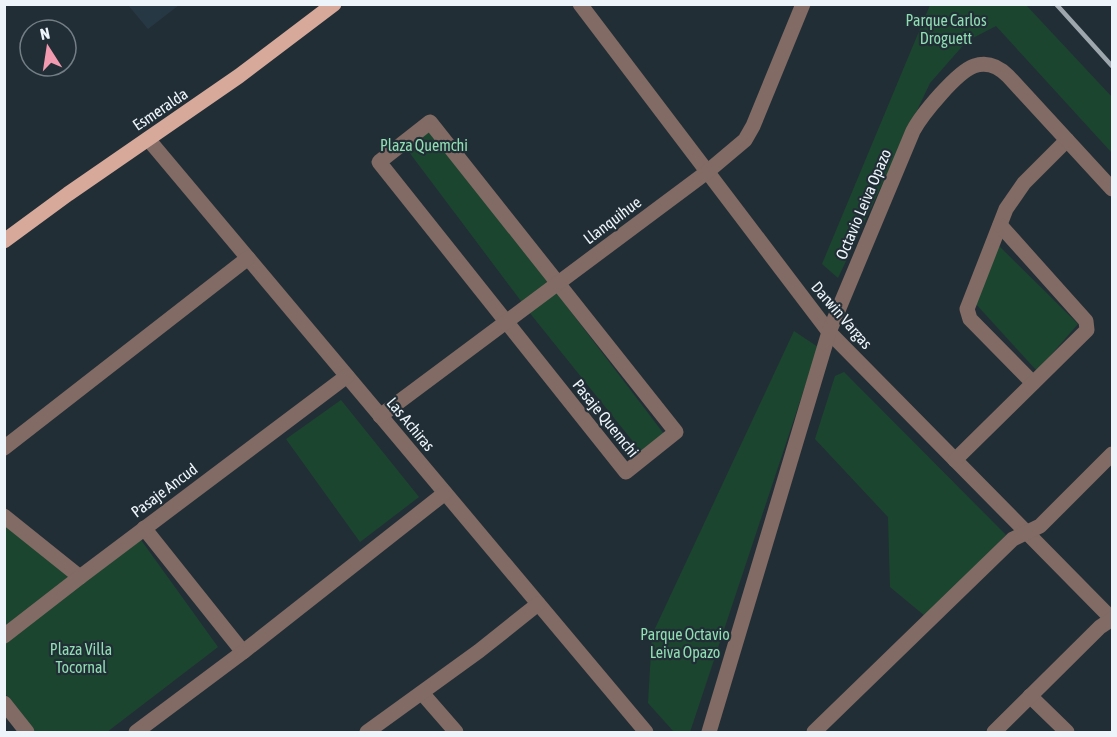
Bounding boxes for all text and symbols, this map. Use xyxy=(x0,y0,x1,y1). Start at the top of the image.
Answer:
park label: Parque Carlos Droguett xyxy=(905,11,987,48)
north arrow xyxy=(18,18,78,78)
text: N xyxy=(38,24,51,43)
street label: Esmeralda xyxy=(129,84,191,134)
park label: Plaza Quemchi xyxy=(380,136,468,154)
street label: Octavio Leiva Opazo xyxy=(832,146,895,262)
street label: Llanquihue xyxy=(580,193,645,248)
street label: Darwin Vargas xyxy=(807,278,876,353)
street label: Pasaje Quemchi xyxy=(569,376,643,461)
street label: Las Achiras xyxy=(383,394,439,455)
street label: Pasaje Ancud xyxy=(127,459,201,521)
park label: Parque Octavio Leiva Opazo xyxy=(640,625,730,662)
park label: Plaza Villa Tocornal xyxy=(50,640,112,676)

